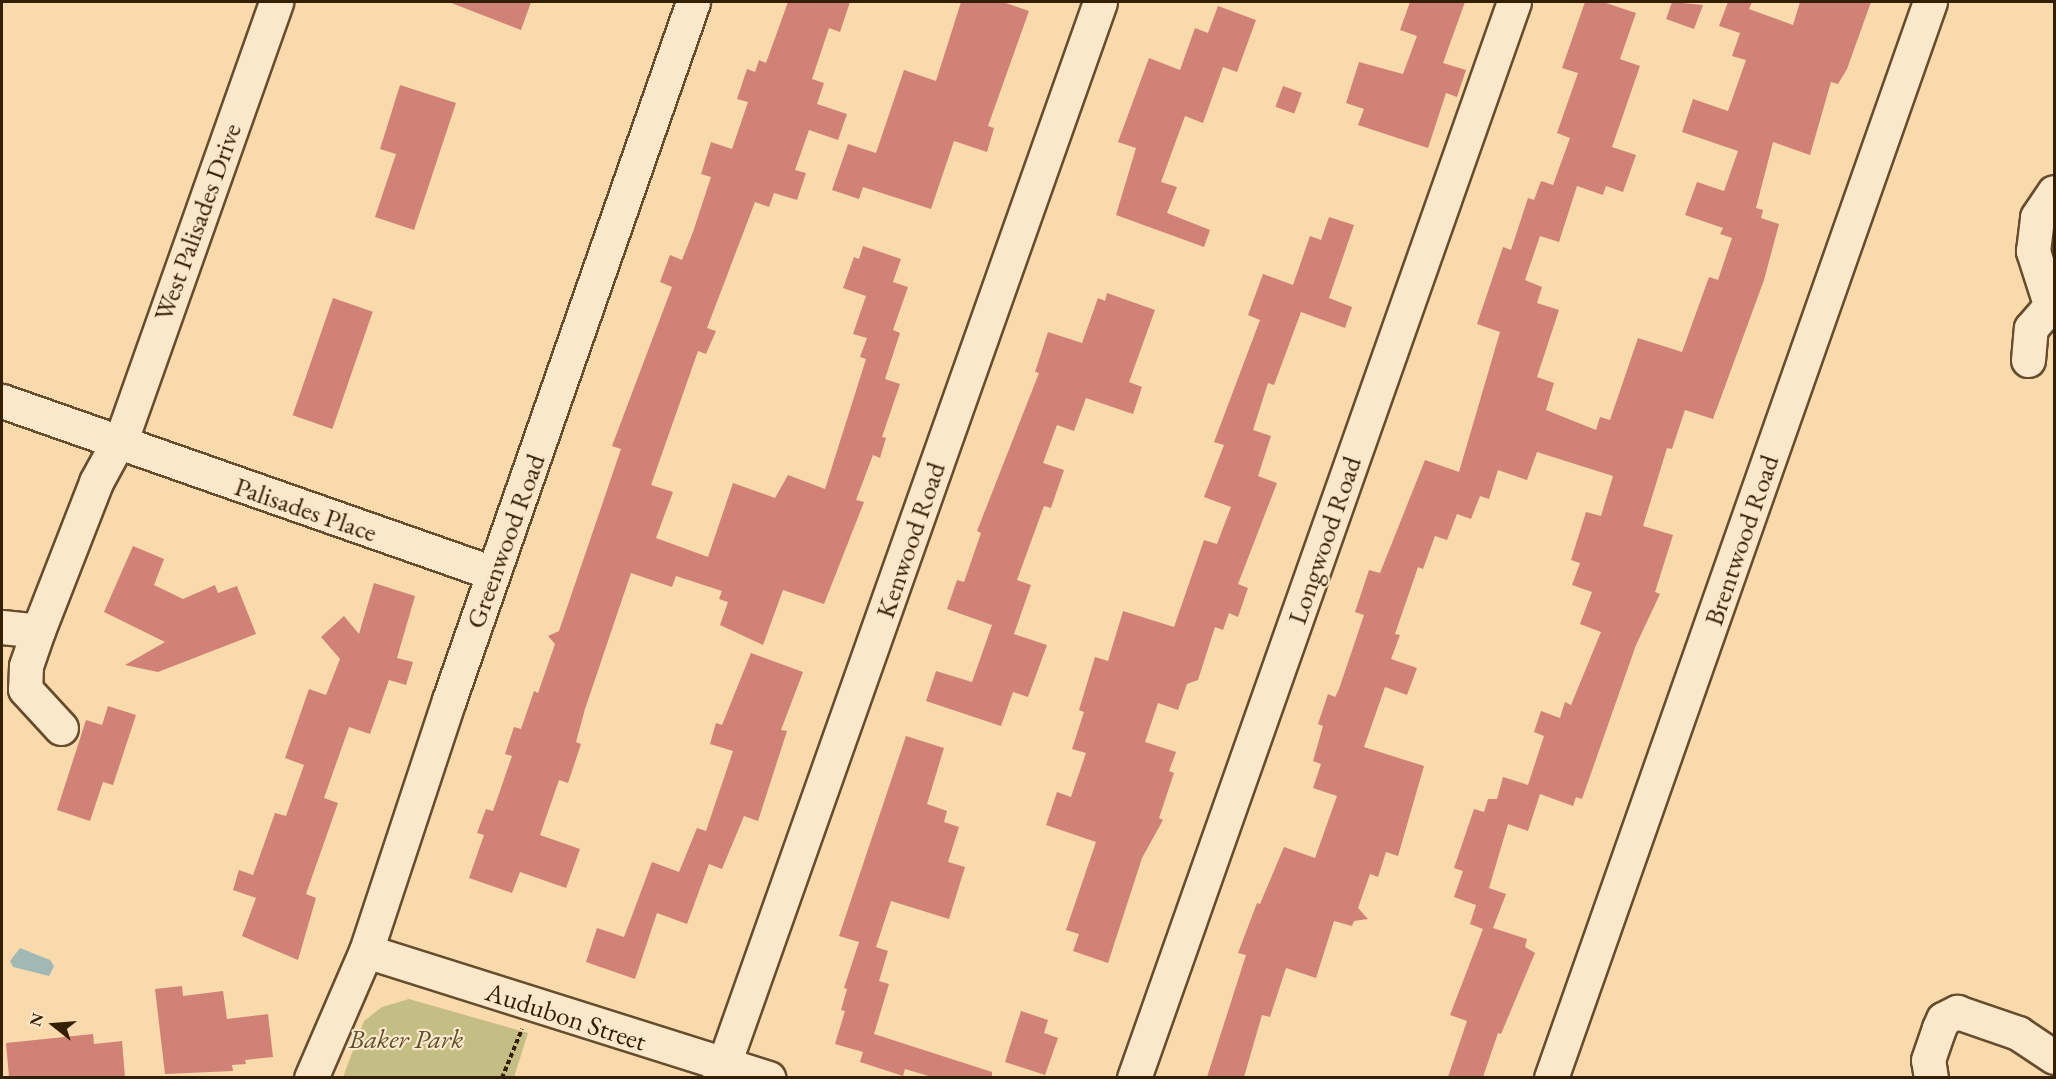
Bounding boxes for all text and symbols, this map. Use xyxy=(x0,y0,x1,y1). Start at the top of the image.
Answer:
street label: West Palisades Drive xyxy=(146,119,248,325)
street label: Greenwood Road xyxy=(458,449,552,633)
street label: Brentwood Road xyxy=(1697,450,1785,630)
street label: Longwood Road xyxy=(1280,452,1368,628)
street label: Kenwood Road xyxy=(868,458,952,622)
street label: Palisades Place xyxy=(231,470,381,548)
street label: Audubon Street xyxy=(482,975,650,1057)
north arrow xyxy=(24,995,84,1055)
text: N xyxy=(24,1010,48,1029)
park label: Baker Park xyxy=(349,1023,463,1055)

